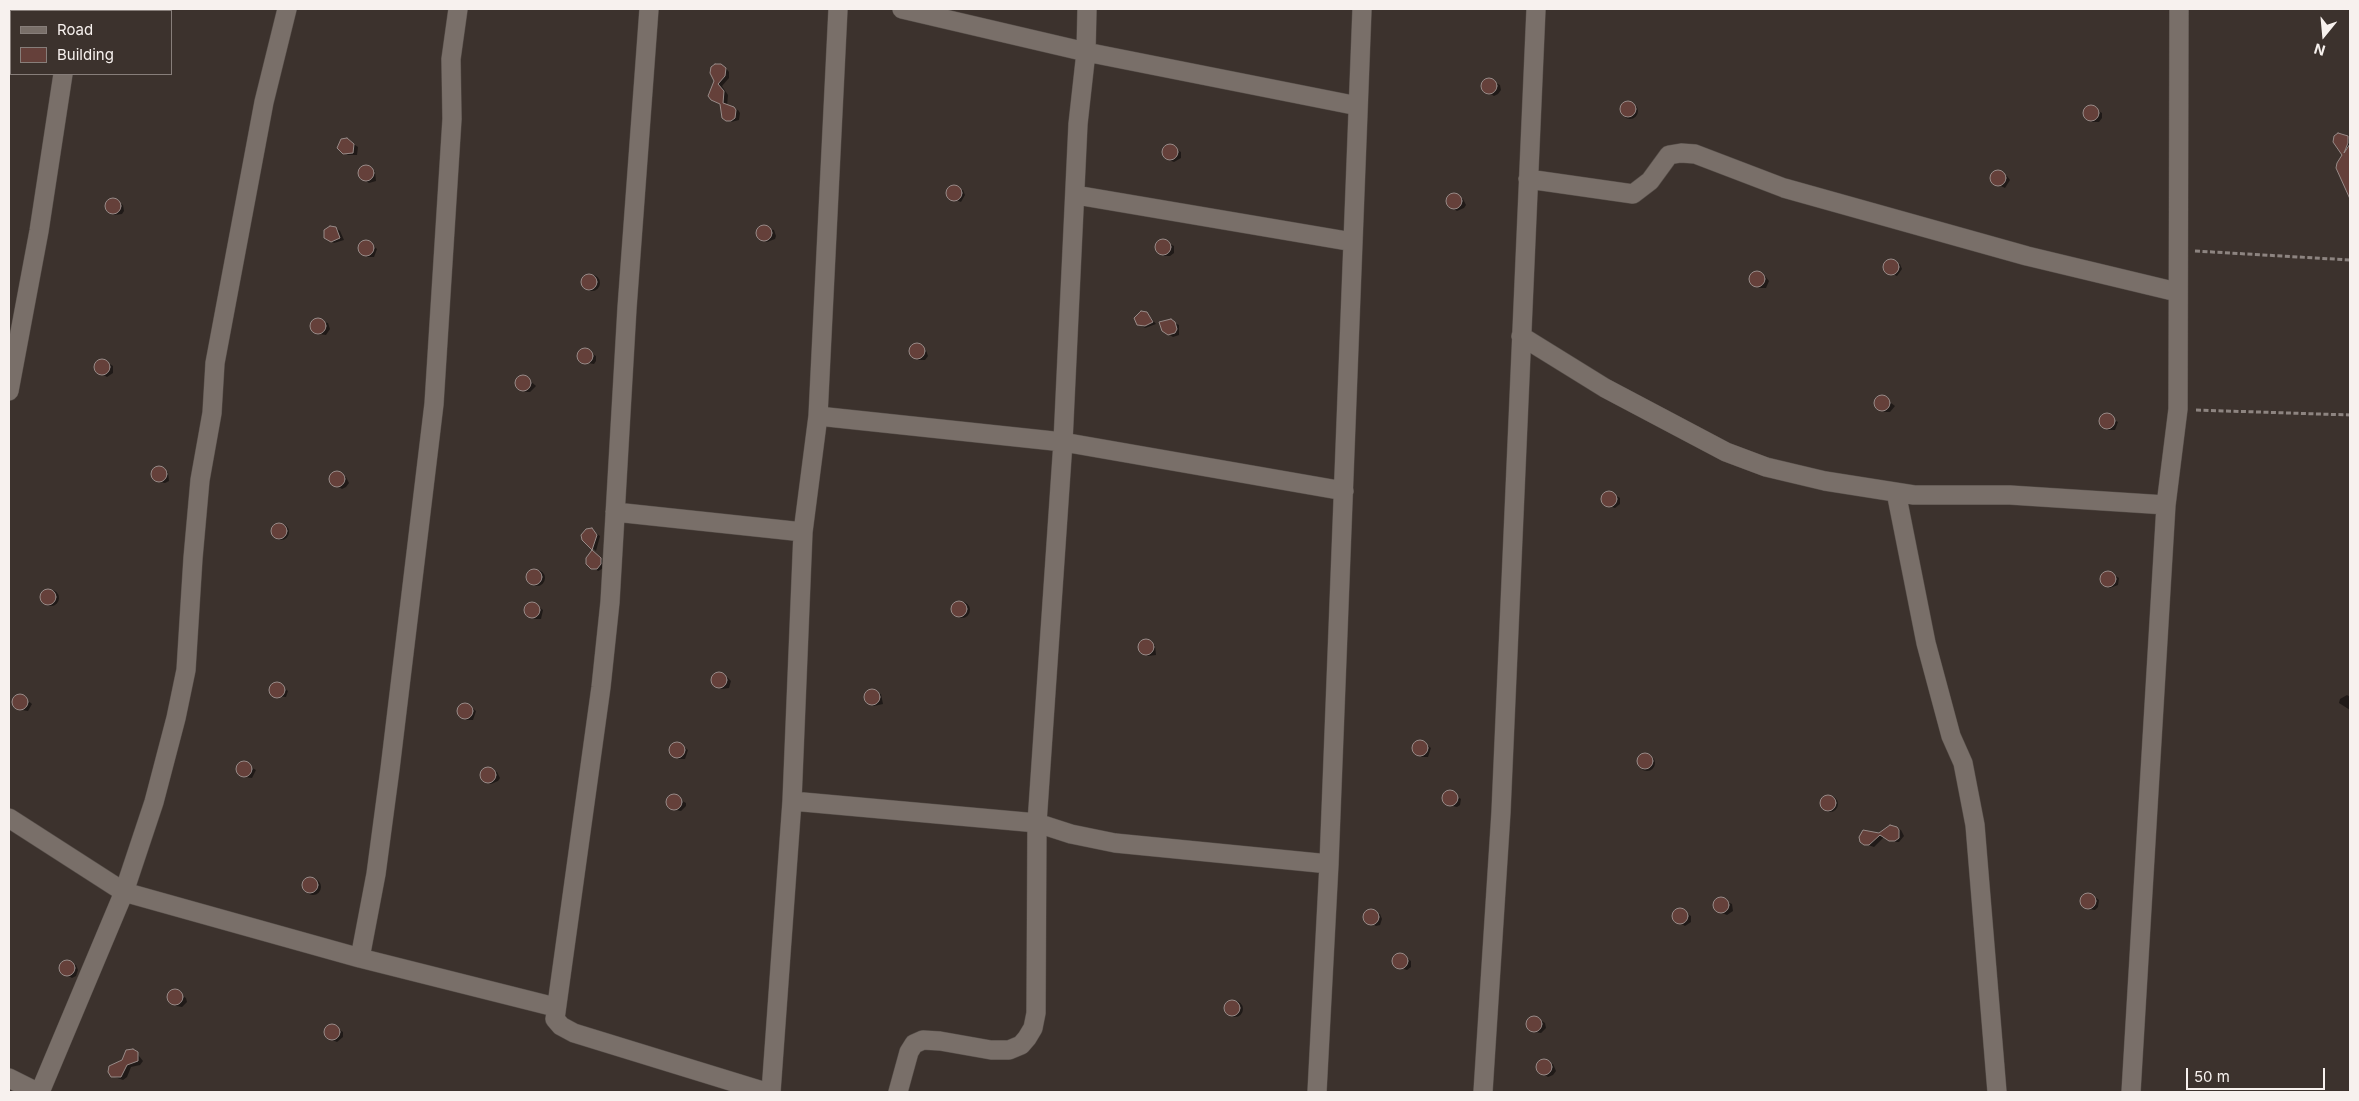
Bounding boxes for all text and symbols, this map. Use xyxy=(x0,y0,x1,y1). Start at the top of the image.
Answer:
legend xyxy=(10,10,172,75)
north arrow xyxy=(2299,10,2349,60)
text: Road xyxy=(57,20,93,39)
text: N xyxy=(2312,40,2327,60)
text: Building xyxy=(57,45,114,64)
scale bar xyxy=(2189,1058,2328,1090)
text: 50 m xyxy=(2194,1067,2230,1086)

